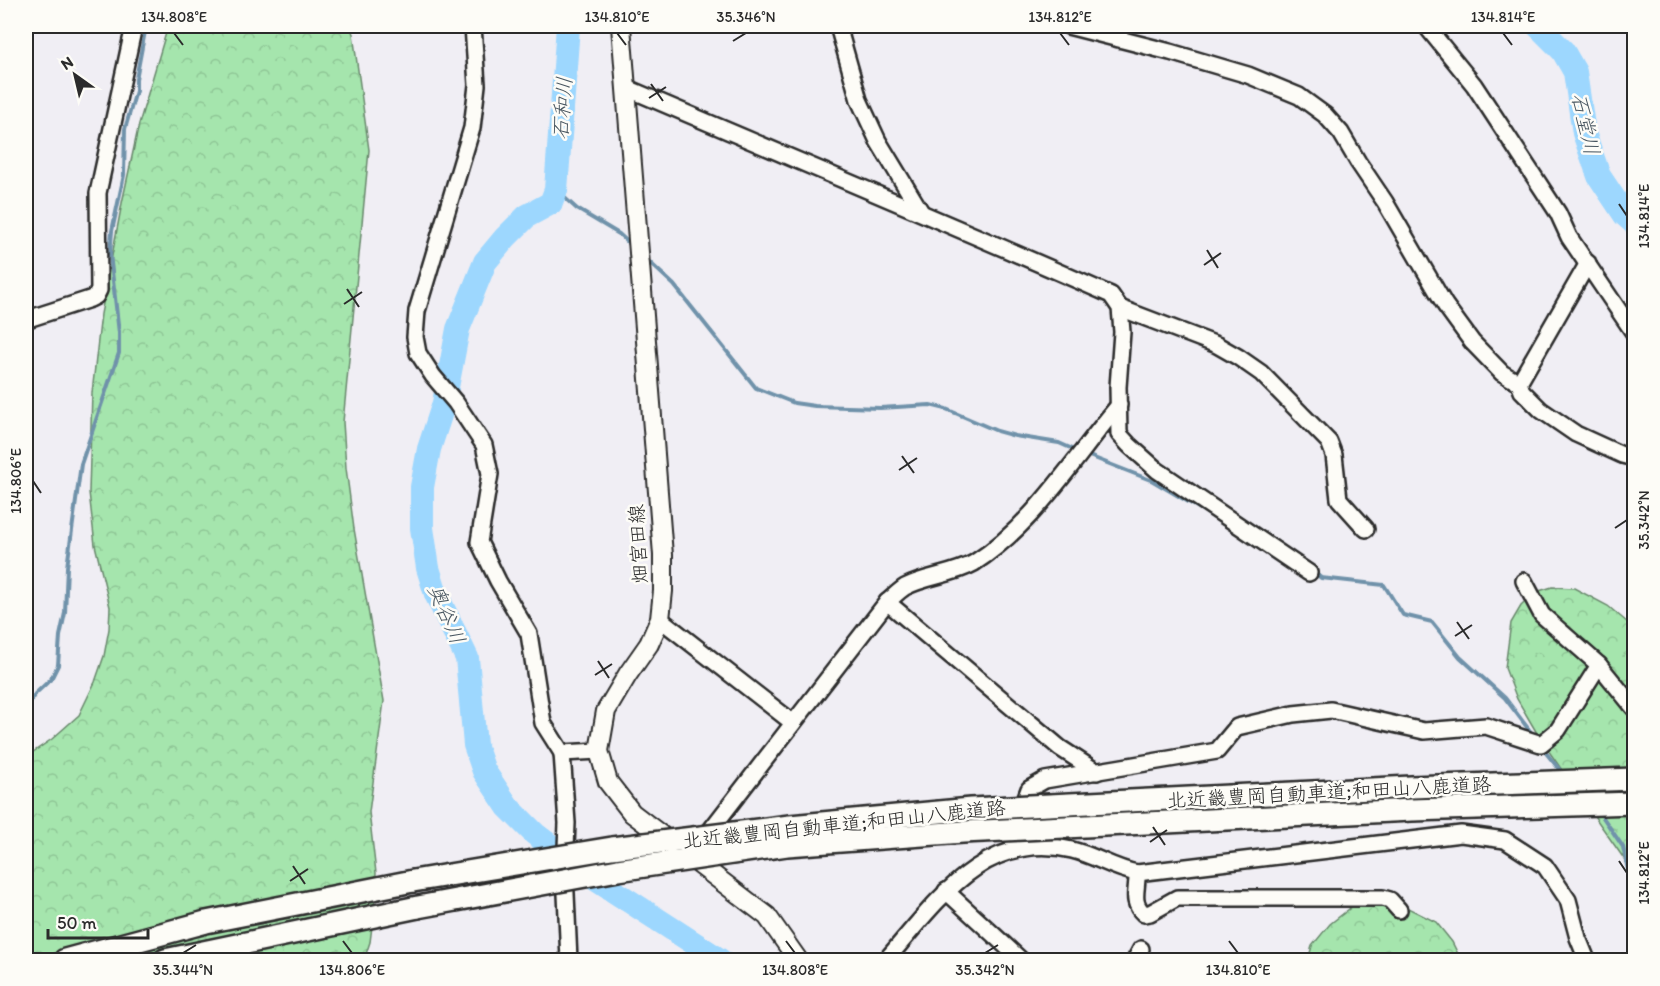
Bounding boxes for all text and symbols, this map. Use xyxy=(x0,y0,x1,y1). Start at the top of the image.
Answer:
text: 134.808°E xyxy=(141,8,207,26)
text: 134.810°E xyxy=(585,8,649,26)
text: 35.346°N xyxy=(716,8,776,26)
text: 134.812°E xyxy=(1028,8,1092,26)
text: 134.814°E xyxy=(1471,8,1535,26)
north arrow xyxy=(45,45,105,105)
text: N xyxy=(57,52,77,74)
water label: 石和川 xyxy=(547,76,577,140)
water label: 石堂川 xyxy=(1567,90,1605,158)
text: 134.814°E xyxy=(1635,184,1653,248)
text: 134.806°E xyxy=(7,448,25,514)
text: 35.342°N xyxy=(1635,490,1653,550)
street label: 畑宮田線 xyxy=(624,503,652,585)
water label: 奥谷川 xyxy=(423,580,471,648)
street label: 北近畿豊岡自動車道;和田山八鹿道路 xyxy=(1166,772,1492,812)
street label: 北近畿豊岡自動車道;和田山八鹿道路 xyxy=(681,795,1007,853)
text: 134.812°E xyxy=(1635,841,1653,905)
scale bar xyxy=(48,902,148,940)
text: 50 m xyxy=(57,912,97,934)
text: 35.344°N xyxy=(153,961,213,979)
text: 134.806°E xyxy=(319,961,385,979)
text: 134.808°E xyxy=(762,961,828,979)
text: 35.342°N xyxy=(955,961,1015,979)
text: 134.810°E xyxy=(1206,961,1270,979)

